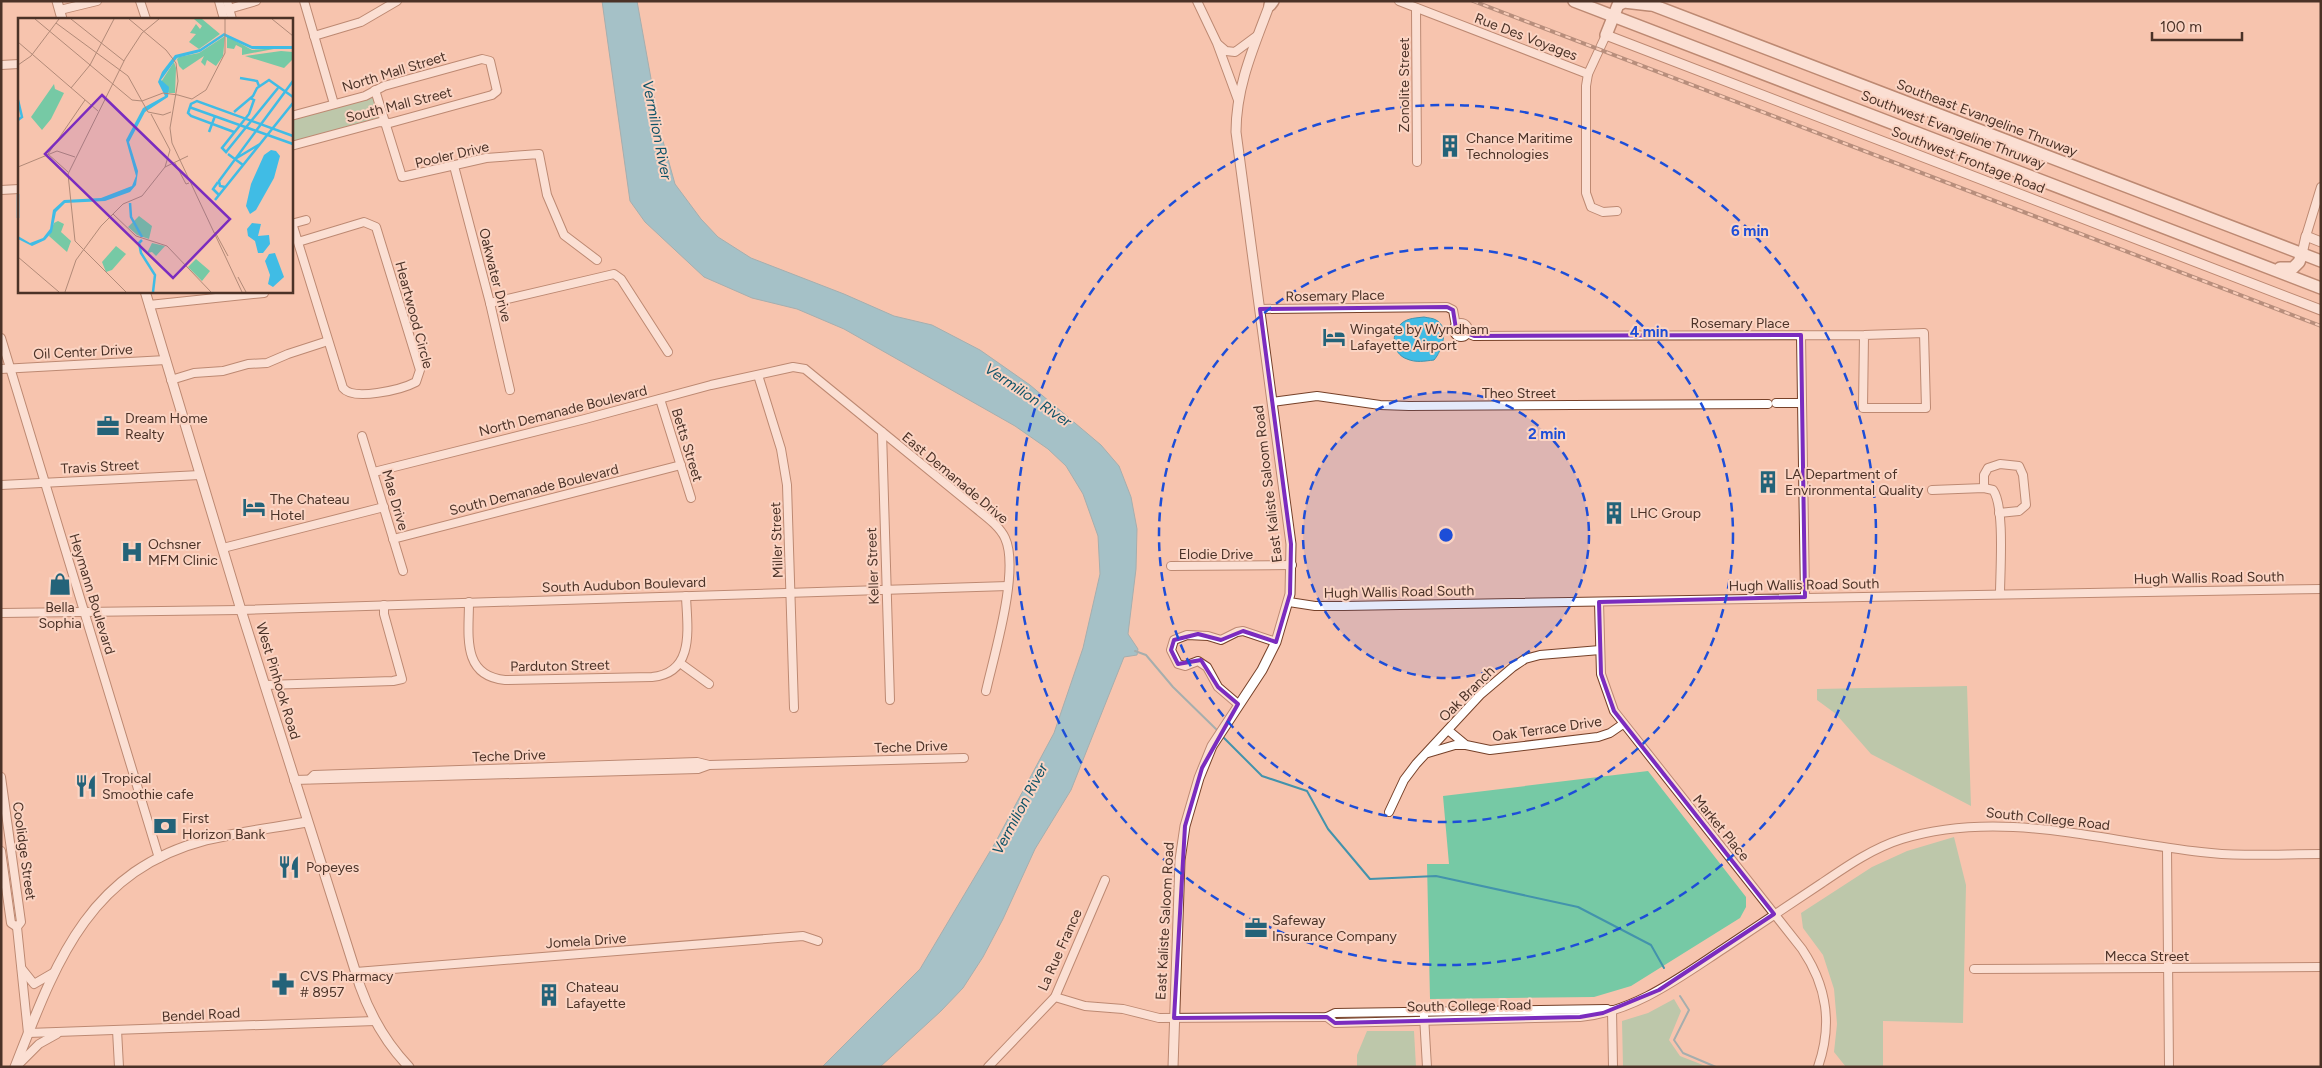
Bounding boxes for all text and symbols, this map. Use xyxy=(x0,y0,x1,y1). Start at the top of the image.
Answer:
street label: Rue Des Voyages xyxy=(1472,10,1580,64)
scale bar xyxy=(2152,10,2242,42)
inset map xyxy=(18,18,292,292)
text: 100 m xyxy=(2160,18,2202,36)
street label: Zonolite Street xyxy=(1396,38,1413,132)
street label: North Mall Street xyxy=(340,48,448,96)
street label: Southeast Evangeline Thruway xyxy=(1894,76,2080,161)
water label: Vermilion River xyxy=(639,79,676,182)
street label: South Mall Street xyxy=(344,84,454,126)
street label: Southwest Evangeline Thruway xyxy=(1858,87,2048,173)
street label: Southwest Frontage Road xyxy=(1889,123,2047,197)
place label: Chance Maritime Technologies xyxy=(1466,130,1573,163)
building icon: Chance Maritime Technologies xyxy=(1437,133,1463,159)
street label: Pooler Drive xyxy=(413,138,491,172)
text: 6 min xyxy=(1731,222,1769,240)
street label: Oakwater Drive xyxy=(475,226,515,324)
street label: Heartwood Circle xyxy=(391,259,437,371)
street label: Rosemary Place xyxy=(1285,287,1385,305)
street label: Rosemary Place xyxy=(1690,315,1790,332)
place label: Wingate by Wyndham Lafayette Airport xyxy=(1350,321,1489,354)
text: 4 min xyxy=(1630,323,1668,341)
hotel icon: Wingate by Wyndham Lafayette Airport xyxy=(1321,324,1347,350)
street label: Oil Center Drive xyxy=(33,341,134,363)
water label: Vermilion River xyxy=(981,359,1076,431)
street label: North Demanade Boulevard xyxy=(477,382,649,440)
street label: Theo Street xyxy=(1482,385,1556,402)
street label: East Kaliste Saloom Road xyxy=(1250,404,1286,564)
street label: Betts Street xyxy=(668,406,706,484)
place label: Dream Home Realty xyxy=(125,410,208,443)
office icon: Dream Home Realty xyxy=(95,413,121,439)
text: 2 min xyxy=(1528,425,1566,443)
street label: East Demanade Drive xyxy=(898,429,1012,528)
street label: Travis Street xyxy=(60,456,140,478)
street label: South Demanade Boulevard xyxy=(448,461,620,519)
place label: LA Department of Environmental Quality xyxy=(1785,466,1924,499)
street label: Mae Drive xyxy=(378,468,412,533)
building icon: LA Department of Environmental Quality xyxy=(1755,469,1781,495)
place label: The Chateau Hotel xyxy=(270,491,350,524)
hotel icon: The Chateau Hotel xyxy=(241,494,267,520)
building icon: LHC Group xyxy=(1601,500,1627,526)
street label: Miller Street xyxy=(767,502,787,578)
place label: LHC Group xyxy=(1630,505,1701,522)
centre of rings xyxy=(1437,526,1455,544)
street label: Keller Street xyxy=(863,527,883,605)
street label: Heymann Boulevard xyxy=(65,531,119,657)
place label: Ochsner MFM Clinic xyxy=(148,536,218,569)
hospital icon: Ochsner MFM Clinic xyxy=(119,539,145,565)
street label: Elodie Drive xyxy=(1179,546,1254,563)
street label: Hugh Wallis Road South xyxy=(2134,568,2285,588)
shop icon: Bella Sophia xyxy=(47,571,73,597)
street label: South Audubon Boulevard xyxy=(542,574,706,596)
street label: Hugh Wallis Road South xyxy=(1729,575,1880,595)
street label: Hugh Wallis Road South xyxy=(1324,582,1475,602)
place label: Bella Sophia xyxy=(38,599,82,632)
street label: West Pinhook Road xyxy=(252,620,304,742)
street label: Parduton Street xyxy=(510,657,610,675)
street label: Oak Branch xyxy=(1436,662,1499,725)
street label: Oak Terrace Drive xyxy=(1491,713,1603,745)
street label: Teche Drive xyxy=(874,737,948,757)
street label: Teche Drive xyxy=(472,746,546,766)
water label: Vermilion River xyxy=(988,759,1052,858)
place label: Tropical Smoothie cafe xyxy=(102,770,194,803)
restaurant icon: Tropical Smoothie cafe xyxy=(73,773,99,799)
street label: Market Place xyxy=(1689,791,1753,865)
street label: Coolidge Street xyxy=(9,801,39,901)
street label: South College Road xyxy=(1985,804,2111,834)
place label: First Horizon Bank xyxy=(182,810,265,843)
bank icon: First Horizon Bank xyxy=(152,813,178,839)
street label: East Kaliste Saloom Road xyxy=(1152,842,1178,1000)
restaurant icon: Popeyes xyxy=(276,854,302,880)
place label: Popeyes xyxy=(306,859,359,876)
street label: La Rue France xyxy=(1034,906,1086,994)
place label: Safeway Insurance Company xyxy=(1272,912,1398,945)
office icon: Safeway Insurance Company xyxy=(1243,915,1269,941)
street label: Jomela Drive xyxy=(545,930,627,952)
street label: Mecca Street xyxy=(2105,948,2189,965)
place label: CVS Pharmacy # 8957 xyxy=(300,968,394,1001)
pharmacy icon: CVS Pharmacy # 8957 xyxy=(270,971,296,997)
place label: Chateau Lafayette xyxy=(566,979,626,1012)
building icon: Chateau Lafayette xyxy=(536,982,562,1008)
street label: South College Road xyxy=(1407,996,1531,1016)
street label: Bendel Road xyxy=(161,1004,241,1026)

